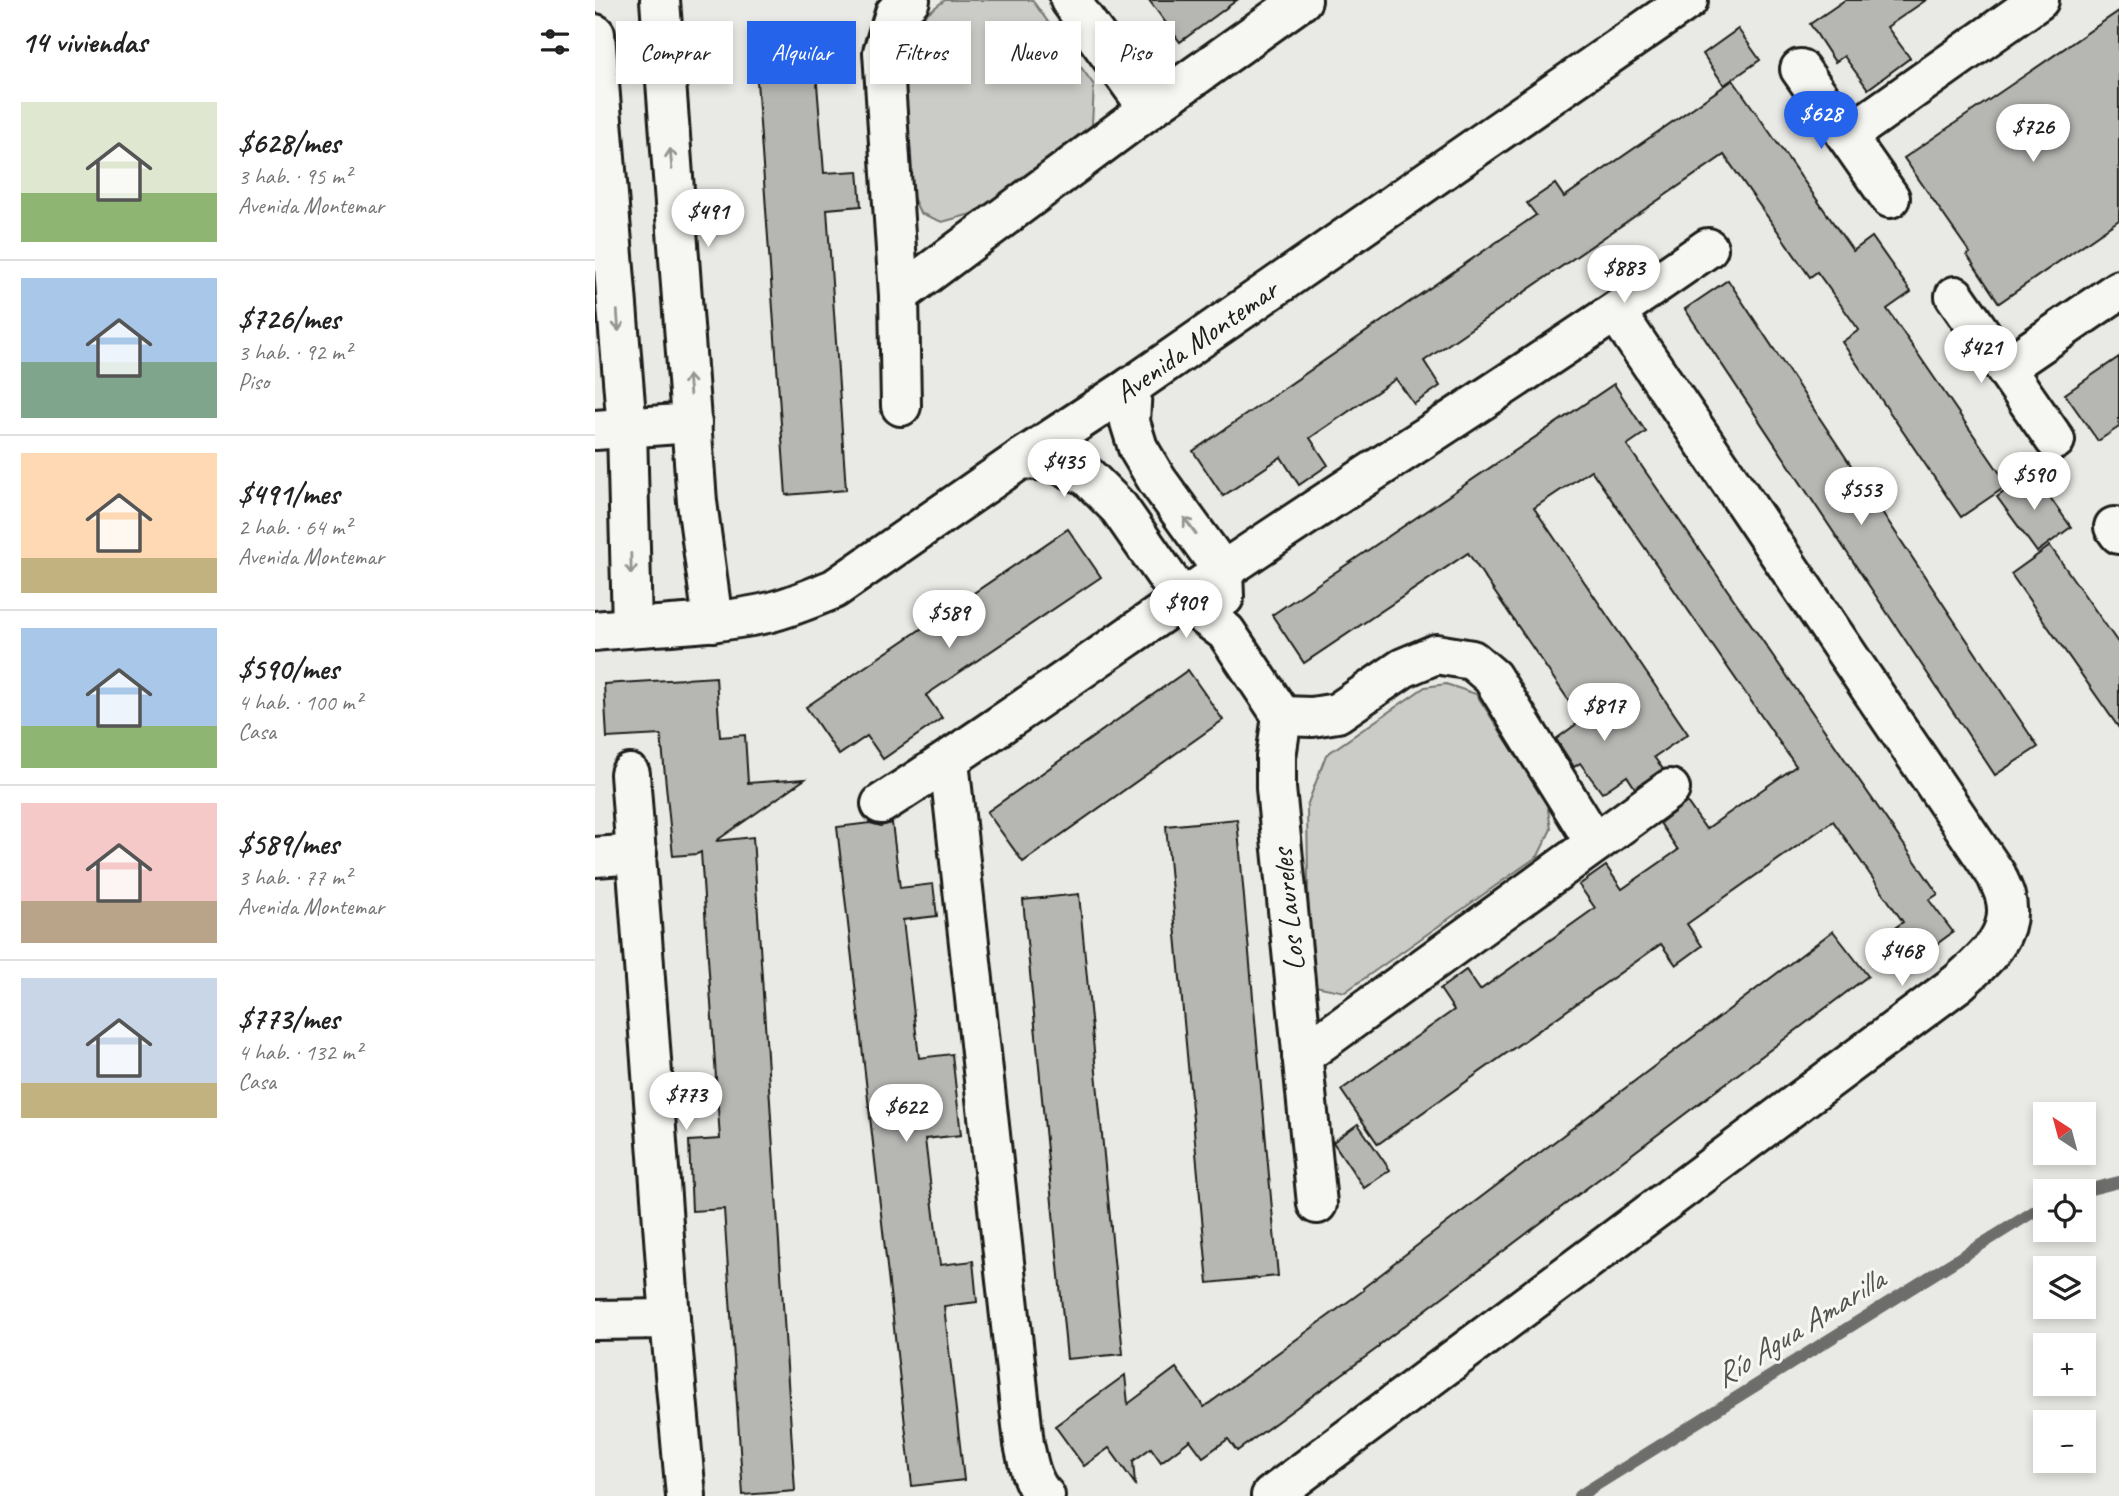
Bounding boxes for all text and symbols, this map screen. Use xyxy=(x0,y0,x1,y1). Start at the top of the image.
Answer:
chip: Comprar xyxy=(616,21,733,84)
chip: Alquilar xyxy=(747,21,856,84)
chip: Filtros xyxy=(870,21,971,84)
chip: Nuevo xyxy=(985,21,1081,84)
chip: Piso xyxy=(1095,21,1175,84)
text: 14 viviendas xyxy=(21,23,147,61)
icon: filters xyxy=(536,23,574,61)
pin: $628 xyxy=(1780,92,1862,151)
text: $628 xyxy=(1800,99,1842,128)
pin: $726 xyxy=(1992,104,2074,164)
text: $726 xyxy=(2012,112,2054,141)
text: $628/mes xyxy=(238,124,340,162)
icon: home xyxy=(77,130,161,214)
one-way arrow xyxy=(664,147,677,170)
text: 3 hab. · 95 m² xyxy=(238,162,351,191)
pin: $491 xyxy=(667,190,749,249)
text: Avenida Montemar xyxy=(238,191,384,220)
text: $491 xyxy=(687,197,729,226)
pin: $883 xyxy=(1583,246,1665,305)
text: $883 xyxy=(1603,253,1645,282)
street label: Avenida Montemar xyxy=(1107,269,1287,411)
text: $726/mes xyxy=(238,300,340,338)
icon: home xyxy=(77,306,161,390)
one-way arrow xyxy=(612,310,625,332)
pin: $421 xyxy=(1940,326,2022,385)
text: $421 xyxy=(1960,333,2002,362)
text: 3 hab. · 92 m² xyxy=(238,338,351,367)
text: Piso xyxy=(238,367,269,396)
one-way arrow xyxy=(682,374,695,397)
pin: $435 xyxy=(1023,440,1105,499)
text: $435 xyxy=(1043,447,1085,476)
pin: $590 xyxy=(1993,452,2075,512)
text: $590 xyxy=(2014,460,2054,489)
pin: $553 xyxy=(1820,468,1902,527)
text: $491/mes xyxy=(238,475,339,513)
text: $553 xyxy=(1841,475,1881,504)
icon: home xyxy=(77,481,161,565)
text: 2 hab. · 64 m² xyxy=(238,513,351,542)
one-way arrow xyxy=(1183,517,1197,536)
text: Avenida Montemar xyxy=(238,542,384,571)
one-way arrow xyxy=(624,552,637,575)
pin: $909 xyxy=(1145,580,1227,640)
text: $909 xyxy=(1166,588,1206,617)
pin: $589 xyxy=(908,590,990,650)
text: $589 xyxy=(929,598,969,627)
text: $590/mes xyxy=(238,650,339,688)
icon: home xyxy=(77,656,161,740)
pin: $817 xyxy=(1563,684,1645,743)
text: 4 hab. · 100 m² xyxy=(238,688,362,717)
text: $817 xyxy=(1583,691,1625,720)
text: Casa xyxy=(238,717,276,746)
text: $589/mes xyxy=(238,825,339,863)
icon: home xyxy=(77,831,161,915)
street label: Los Laureles xyxy=(1262,844,1313,973)
text: 3 hab. · 77 m² xyxy=(238,863,351,892)
text: Avenida Montemar xyxy=(238,892,384,921)
pin: $468 xyxy=(1861,928,1943,988)
text: $468 xyxy=(1881,936,1923,965)
text: $773/mes xyxy=(238,1000,339,1038)
icon: home xyxy=(77,1006,161,1090)
text: 4 hab. · 132 m² xyxy=(238,1038,362,1067)
text: Casa xyxy=(238,1067,276,1096)
pin: $773 xyxy=(645,1072,727,1132)
text: $773 xyxy=(665,1080,707,1109)
pin: $622 xyxy=(865,1084,947,1144)
text: $622 xyxy=(885,1092,927,1121)
north arrow xyxy=(2033,1102,2097,1166)
map controls xyxy=(2033,1102,2096,1473)
button: locate xyxy=(2033,1179,2096,1242)
button: layers xyxy=(2033,1256,2096,1319)
water label: Río Agua Amarilla xyxy=(1706,1257,1895,1397)
button: + xyxy=(2033,1333,2096,1396)
button: − xyxy=(2033,1410,2096,1473)

